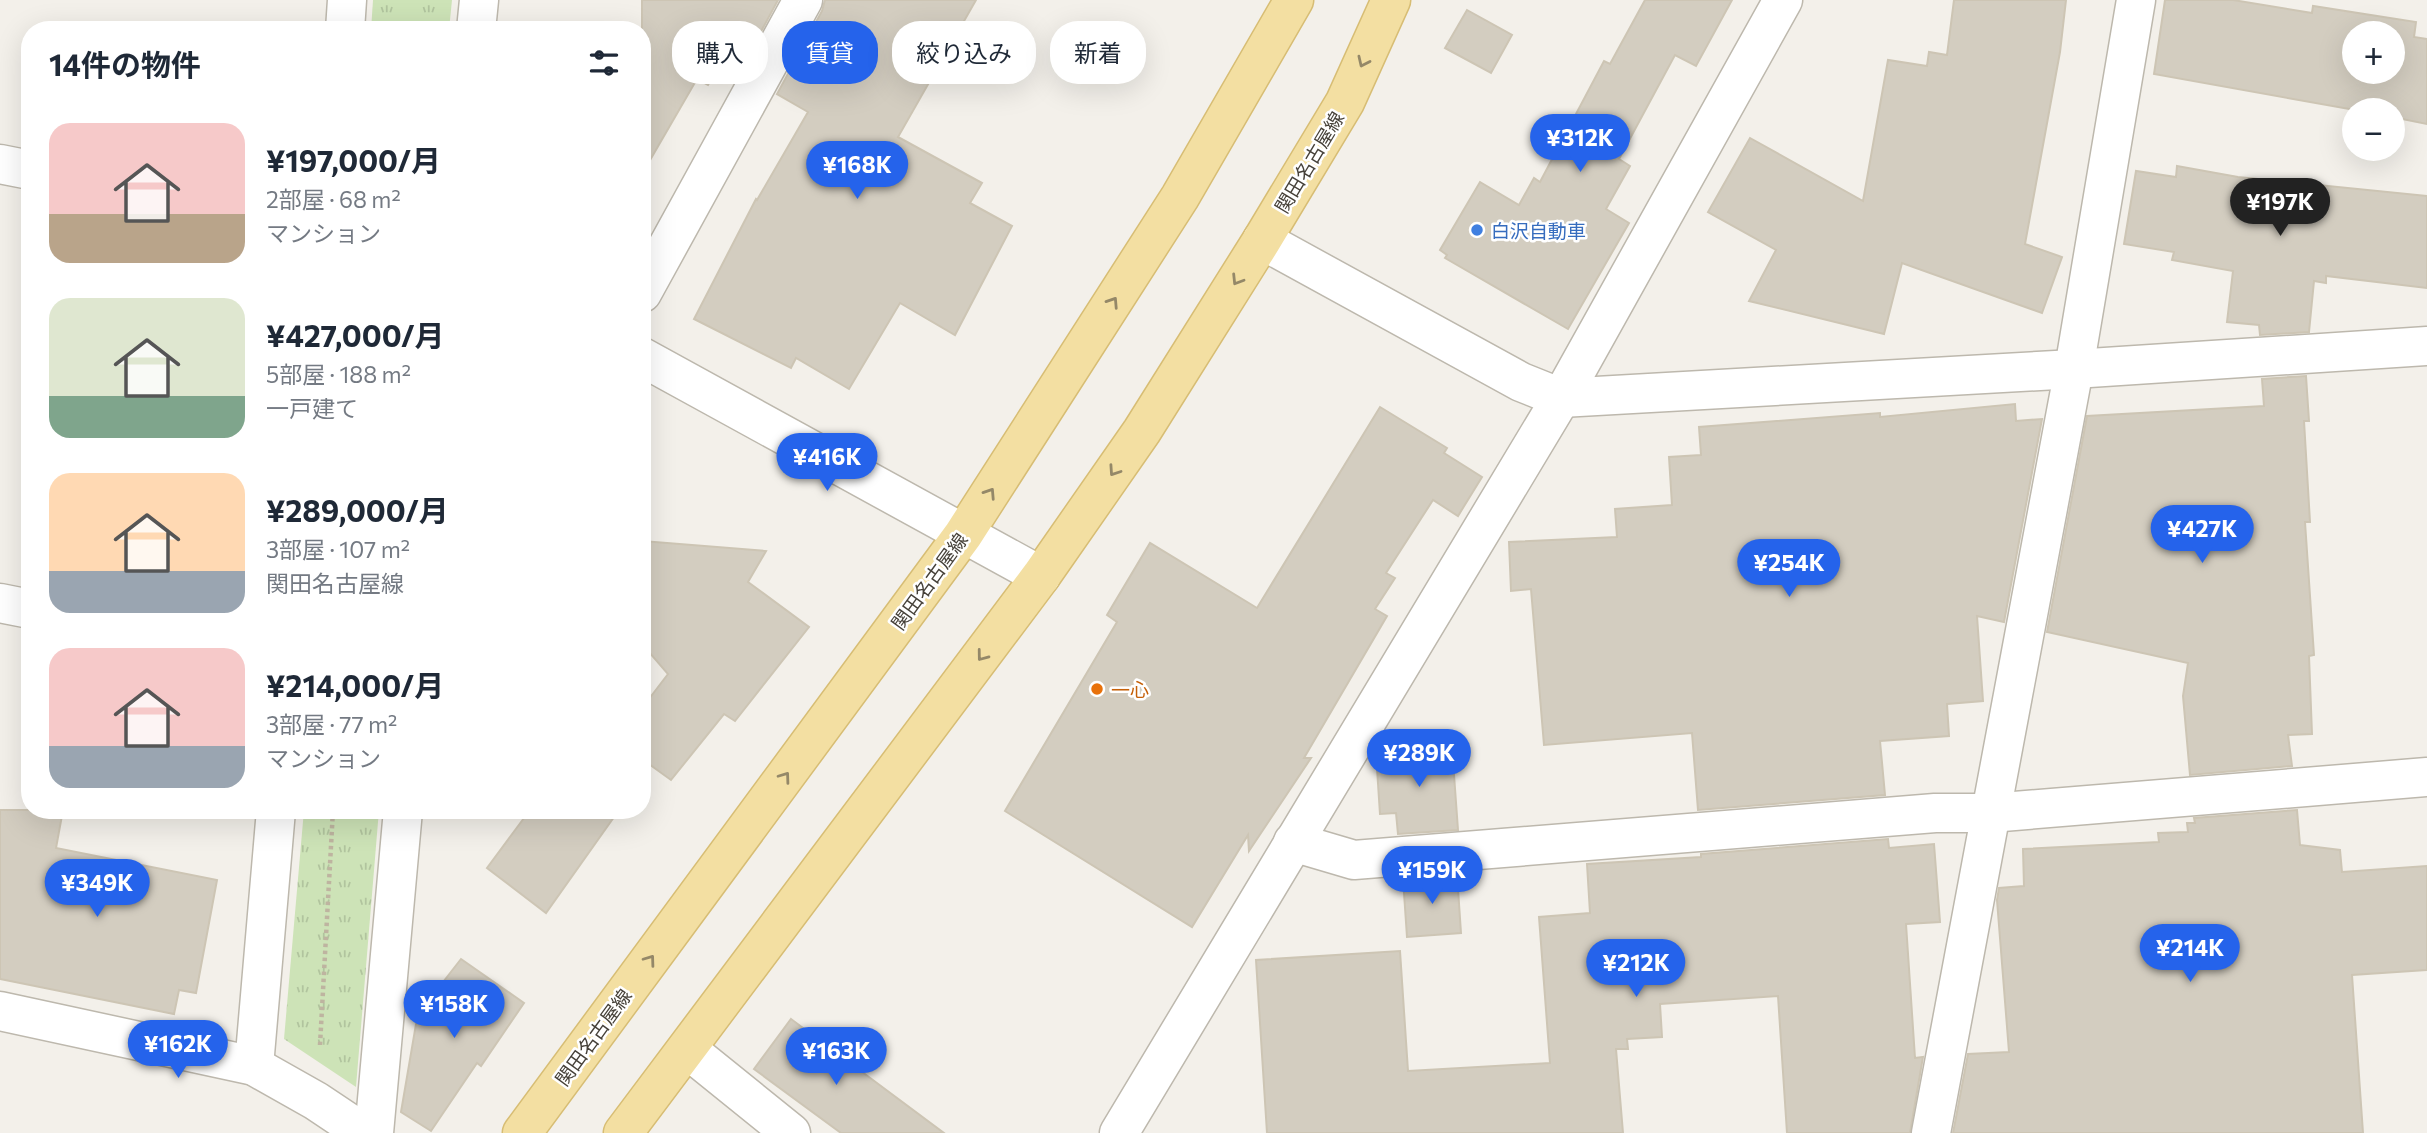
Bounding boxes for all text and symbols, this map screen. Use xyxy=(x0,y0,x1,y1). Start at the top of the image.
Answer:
chip: 購入 xyxy=(672,21,768,84)
chip: 賃貸 xyxy=(782,21,878,84)
chip: 絞り込み xyxy=(892,21,1036,84)
chip: 新着 xyxy=(1050,21,1146,84)
map controls xyxy=(2342,21,2405,161)
button: + xyxy=(2342,21,2405,84)
icon: filters xyxy=(585,44,623,82)
text: 14件の物件 xyxy=(49,45,201,82)
one-way arrow xyxy=(1357,55,1371,67)
button: − xyxy=(2342,98,2405,161)
street label: 関田名古屋線 xyxy=(1270,107,1348,217)
pin: ¥312K xyxy=(1531,114,1629,174)
text: ¥312K xyxy=(1546,123,1614,151)
text: ¥197,000/月 xyxy=(266,141,441,178)
pin: ¥168K xyxy=(808,142,906,201)
text: ¥168K xyxy=(822,150,892,178)
icon: home xyxy=(105,151,189,235)
pin: ¥197K xyxy=(2231,178,2329,238)
text: 2部屋 · 68 m² xyxy=(266,185,401,213)
text: ¥197K xyxy=(2246,187,2314,215)
text: マンション xyxy=(266,219,381,247)
place label: 白沢自動車 xyxy=(1491,219,1586,242)
marker: 白沢自動車 xyxy=(1469,222,1485,238)
one-way arrow xyxy=(1232,272,1245,285)
one-way arrow xyxy=(1105,297,1117,310)
text: ¥427,000/月 xyxy=(266,316,445,353)
icon: home xyxy=(105,326,189,410)
text: 5部屋 · 188 m² xyxy=(266,360,411,388)
text: 一戸建て xyxy=(266,394,358,422)
pin: ¥416K xyxy=(778,434,876,493)
text: ¥416K xyxy=(792,442,862,470)
one-way arrow xyxy=(1110,463,1122,476)
one-way arrow xyxy=(982,488,995,501)
text: ¥289,000/月 xyxy=(266,491,449,528)
icon: home xyxy=(105,501,189,585)
pin: ¥427K xyxy=(2153,505,2251,565)
text: ¥427K xyxy=(2167,514,2237,542)
street label: 関田名古屋線 xyxy=(886,528,972,634)
text: 3部屋 · 107 m² xyxy=(266,535,410,563)
pin: ¥254K xyxy=(1740,540,1838,599)
text: ¥254K xyxy=(1753,548,1825,576)
text: 関田名古屋線 xyxy=(266,569,404,597)
one-way arrow xyxy=(977,649,990,661)
text: ¥214,000/月 xyxy=(266,666,444,703)
icon: home xyxy=(105,676,189,760)
place label: 一心 xyxy=(1111,678,1149,701)
marker: 一心 xyxy=(1089,681,1105,697)
text: 3部屋 · 77 m² xyxy=(266,710,397,738)
pin: ¥289K xyxy=(1370,730,1468,789)
text: ¥289K xyxy=(1383,738,1455,766)
text: マンション xyxy=(266,744,381,772)
one-way arrow xyxy=(777,772,789,785)
pin: ¥159K xyxy=(1383,846,1481,906)
text: ¥159K xyxy=(1398,855,1466,883)
pin: ¥349K xyxy=(48,860,146,919)
text: ¥349K xyxy=(61,868,133,896)
pin: ¥214K xyxy=(2141,925,2239,984)
text: ¥214K xyxy=(2156,933,2224,961)
pin: ¥212K xyxy=(1587,940,1685,999)
text: ¥212K xyxy=(1602,948,1670,976)
one-way arrow xyxy=(642,955,654,968)
pin: ¥158K xyxy=(405,981,503,1040)
street label: 関田名古屋線 xyxy=(550,984,636,1090)
text: ¥158K xyxy=(420,989,488,1017)
pin: ¥162K xyxy=(129,1020,227,1080)
pin: ¥163K xyxy=(787,1028,885,1087)
text: ¥162K xyxy=(144,1029,212,1057)
text: ¥163K xyxy=(802,1036,870,1064)

